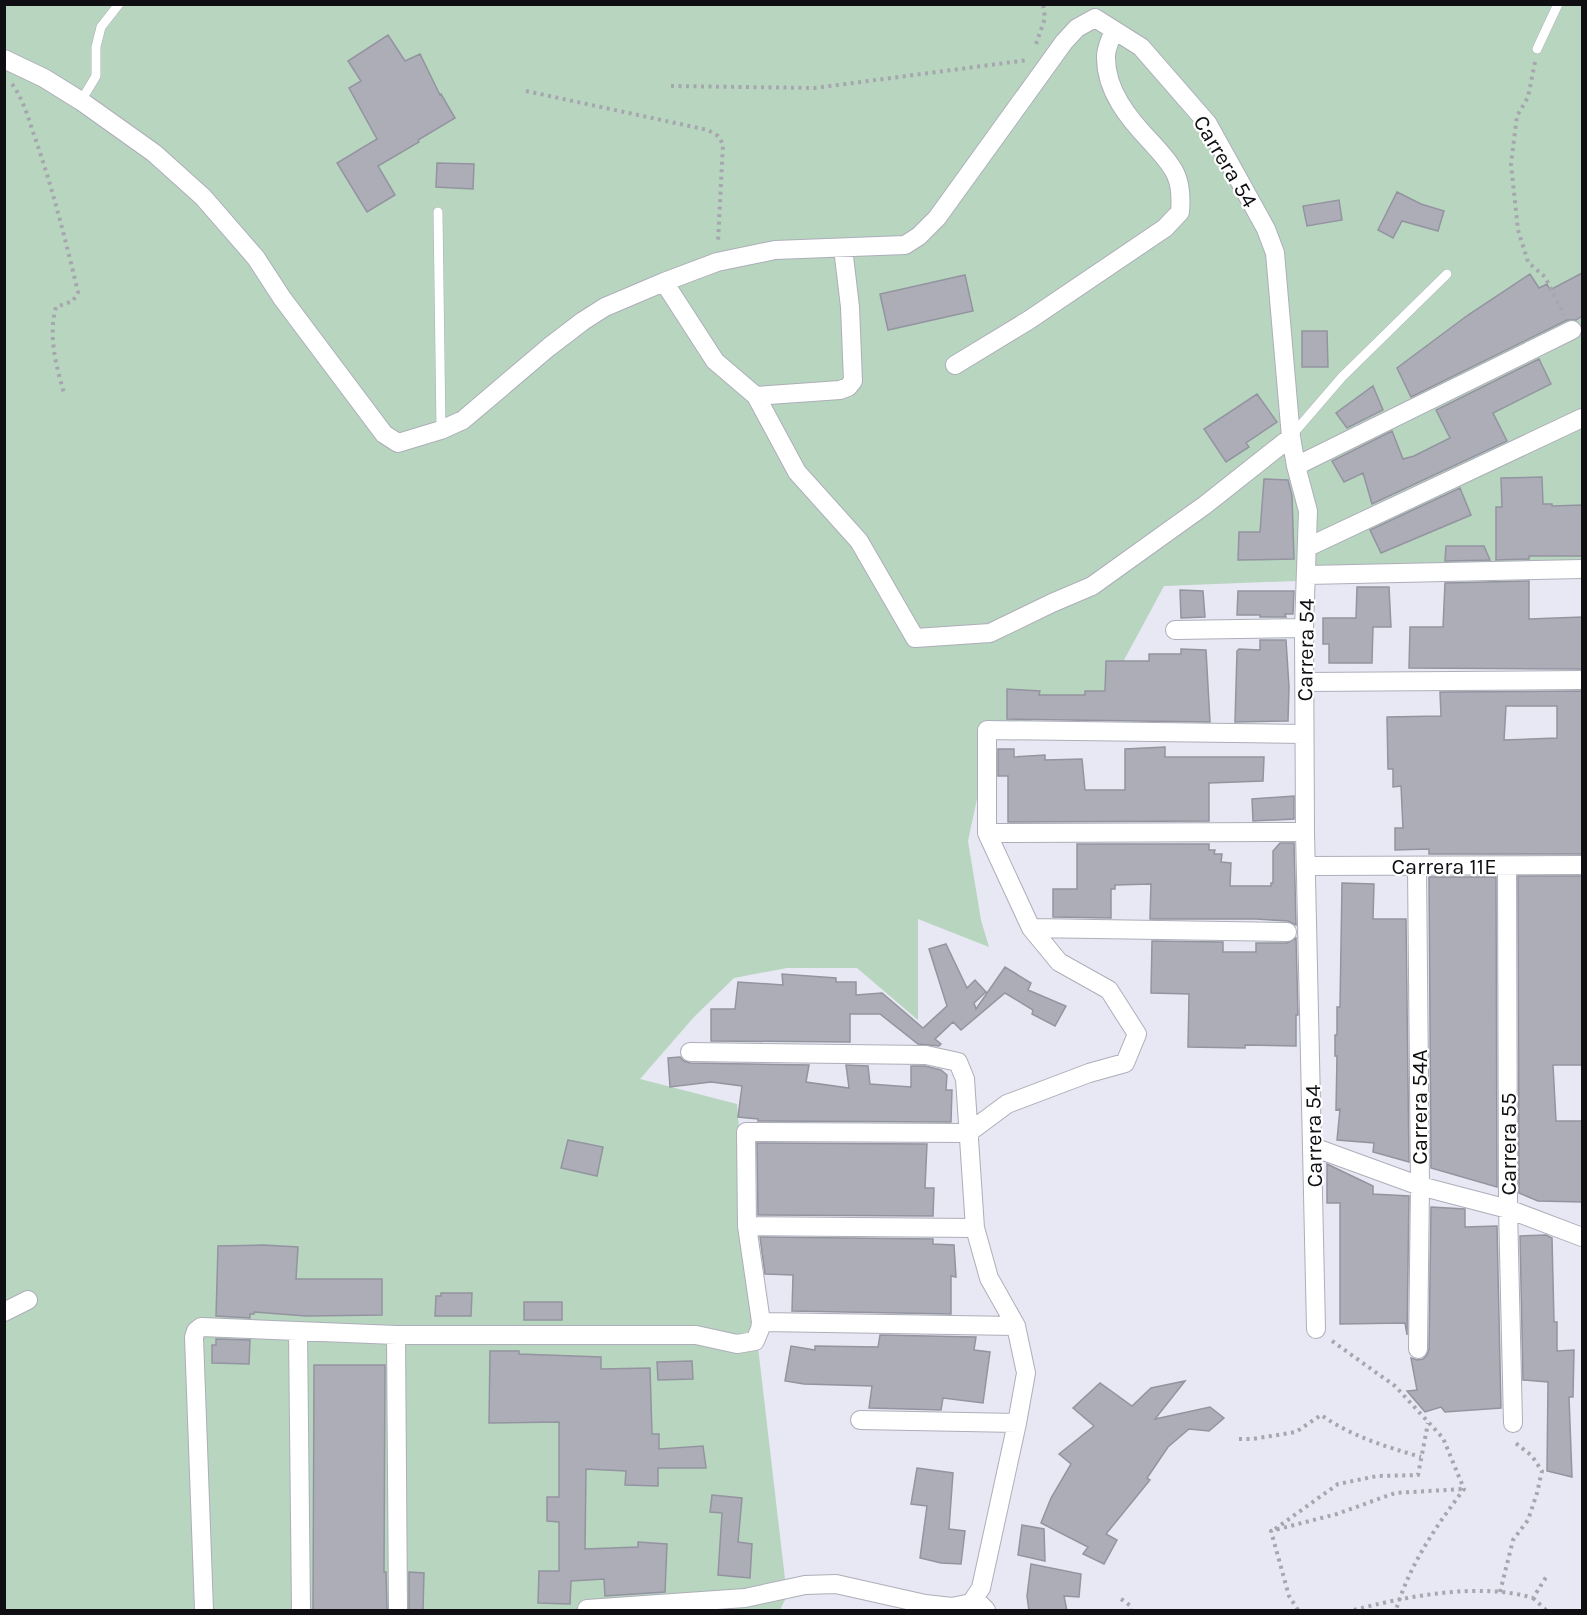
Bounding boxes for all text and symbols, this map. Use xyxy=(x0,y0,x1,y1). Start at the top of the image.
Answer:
street label: Carrera 54 xyxy=(1188,111,1263,212)
street label: Carrera 54 xyxy=(1292,598,1320,702)
street label: Carrera 11E xyxy=(1392,854,1497,880)
street label: Carrera 54A xyxy=(1407,1049,1433,1165)
street label: Carrera 54 xyxy=(1300,1084,1328,1188)
street label: Carrera 55 xyxy=(1496,1093,1522,1195)

